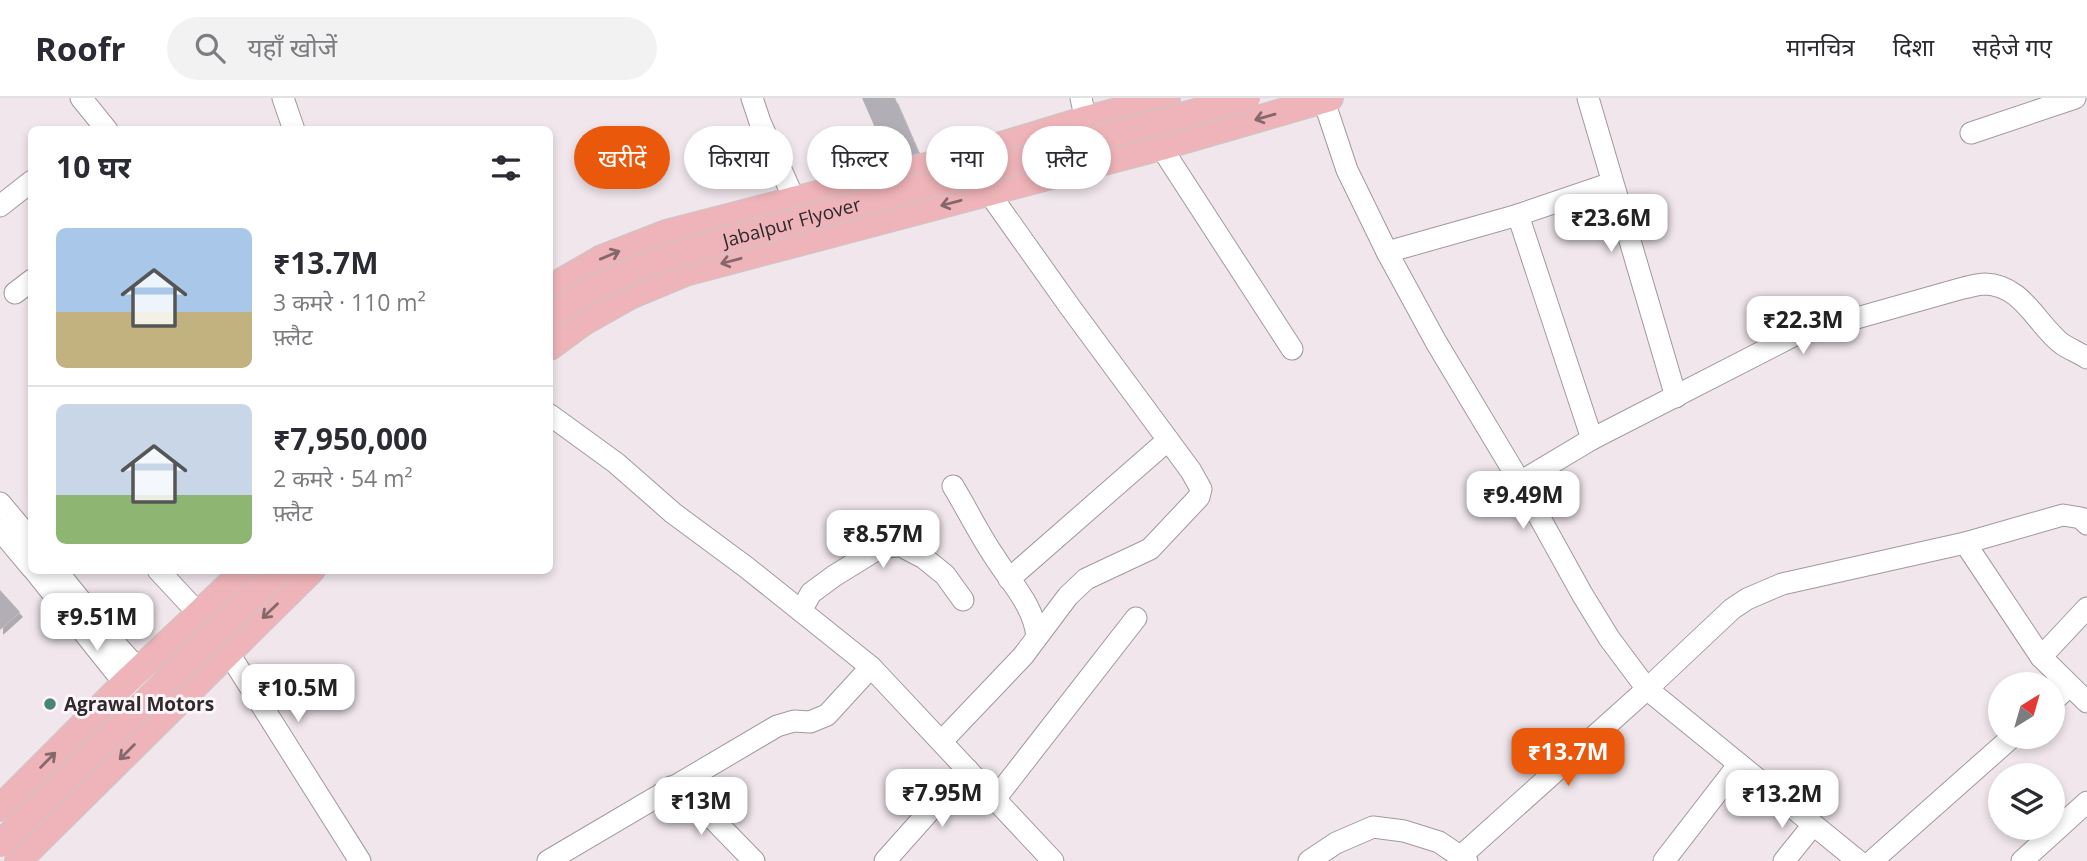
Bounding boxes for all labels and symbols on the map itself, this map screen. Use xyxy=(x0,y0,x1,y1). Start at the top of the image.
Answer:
one-way arrow xyxy=(1254,111,1276,124)
street label: Jabalpur Flyover xyxy=(718,191,864,254)
pin: ₹23.6M xyxy=(1554,194,1668,254)
one-way arrow xyxy=(940,197,963,210)
one-way arrow xyxy=(598,248,620,261)
one-way arrow xyxy=(720,255,743,268)
pin: ₹22.3M xyxy=(1746,296,1860,356)
pin: ₹9.49M xyxy=(1466,472,1580,531)
pin: ₹8.57M xyxy=(826,510,940,570)
pin: ₹9.51M xyxy=(40,594,154,653)
one-way arrow xyxy=(262,603,279,620)
pin: ₹10.5M xyxy=(241,664,355,724)
north arrow xyxy=(1988,672,2065,749)
place label: Agrawal Motors xyxy=(64,691,214,717)
marker: Agrawal Motors xyxy=(42,696,58,712)
pin: ₹13.7M xyxy=(1511,728,1625,788)
one-way arrow xyxy=(119,743,136,760)
one-way arrow xyxy=(40,751,57,768)
pin: ₹7.95M xyxy=(885,770,999,829)
pin: ₹13.2M xyxy=(1725,770,1839,830)
pin: ₹13M xyxy=(660,778,742,837)

